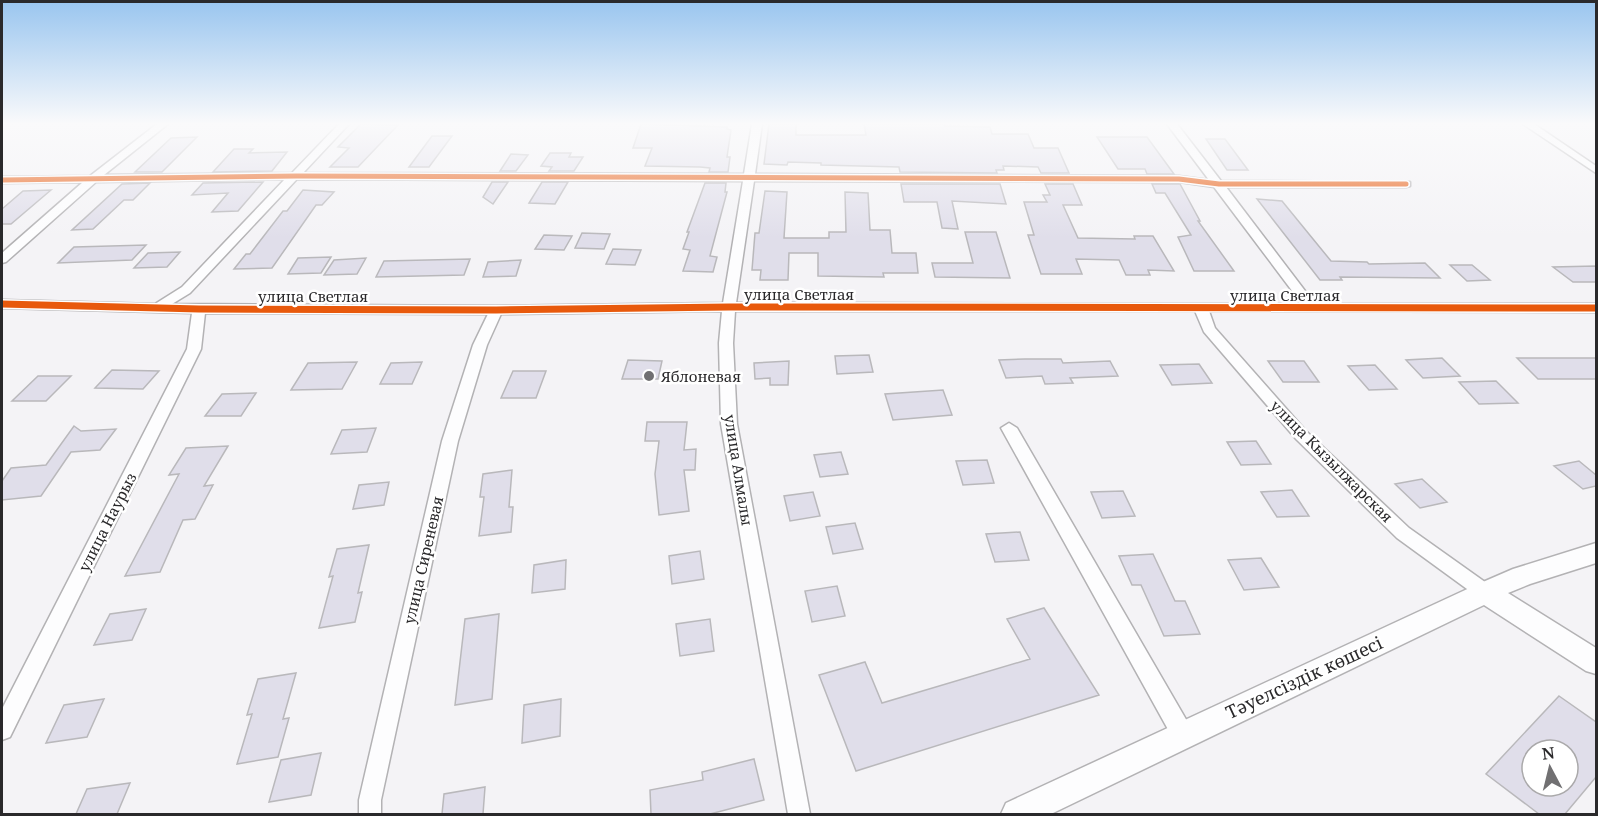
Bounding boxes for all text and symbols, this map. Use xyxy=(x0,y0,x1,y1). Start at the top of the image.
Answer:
street label: улица Светлая xyxy=(744,284,854,304)
street label: улица Светлая xyxy=(1230,285,1340,305)
street label: улица Светлая xyxy=(258,286,368,306)
place label: Яблоневая xyxy=(660,366,741,386)
marker: Яблоневая xyxy=(642,369,656,383)
street label: улица Кызылжарская xyxy=(1267,396,1397,526)
street label: улица Алмалы xyxy=(720,413,758,527)
street label: улица Наурыз xyxy=(74,469,140,575)
street label: улица Сиреневая xyxy=(399,494,447,626)
street label: Тәуелсіздік көшесі xyxy=(1222,630,1386,724)
north arrow xyxy=(1520,738,1580,798)
text: N xyxy=(1541,741,1556,765)

